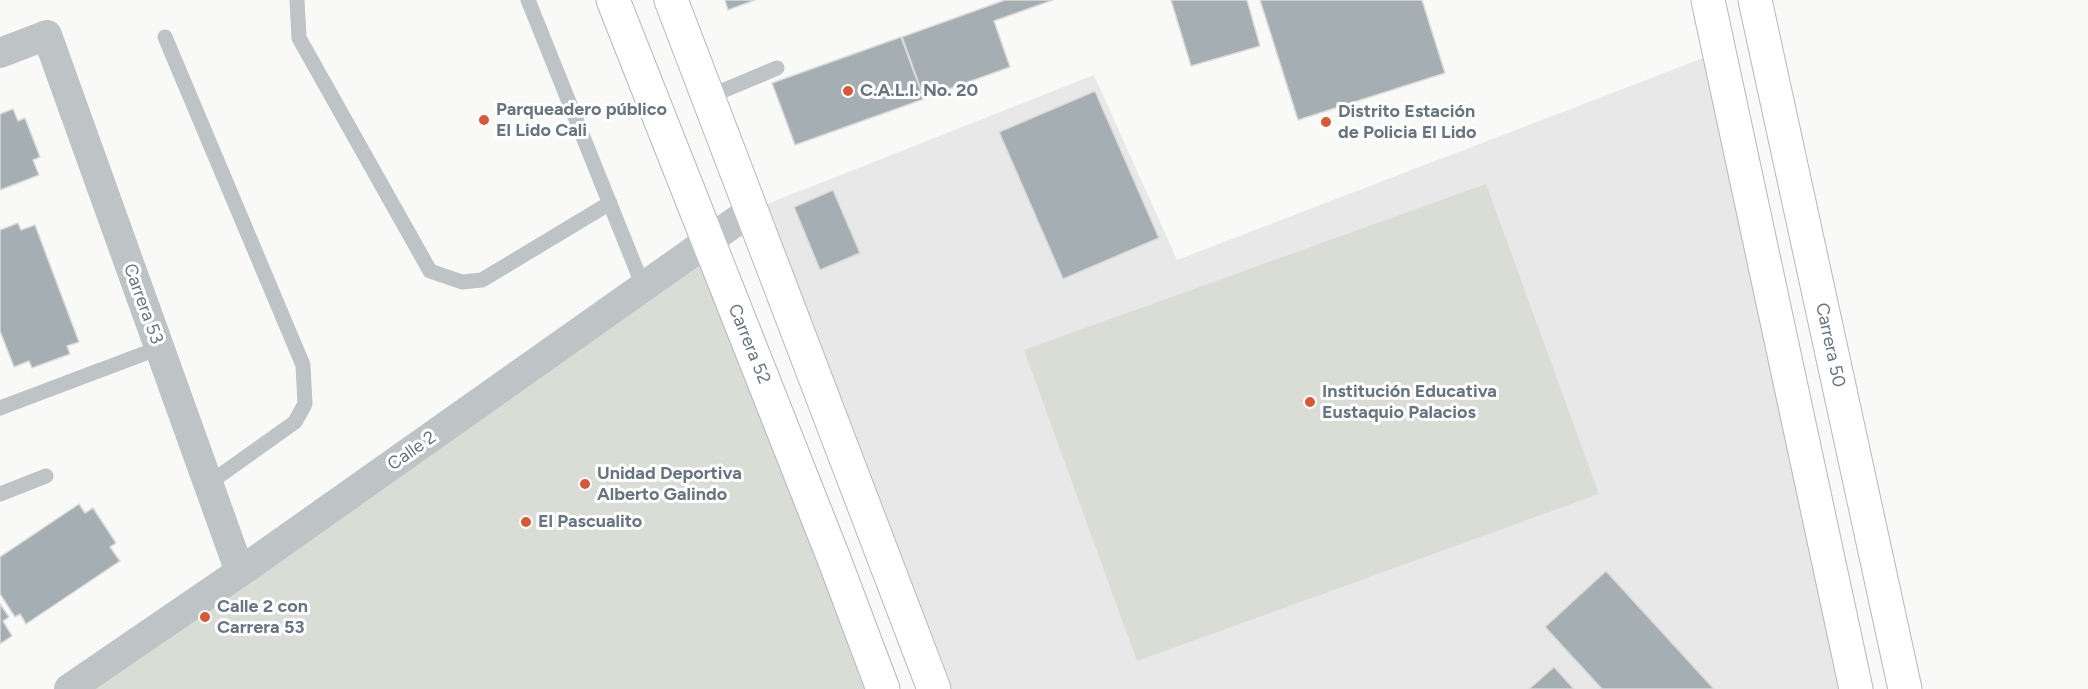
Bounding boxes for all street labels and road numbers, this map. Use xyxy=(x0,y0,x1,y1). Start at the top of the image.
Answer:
street label: Carrera 53 xyxy=(118,261,168,347)
street label: Carrera 52 xyxy=(723,301,775,387)
street label: Carrera 50 xyxy=(1811,301,1849,389)
street label: Calle 2 xyxy=(384,427,440,475)

